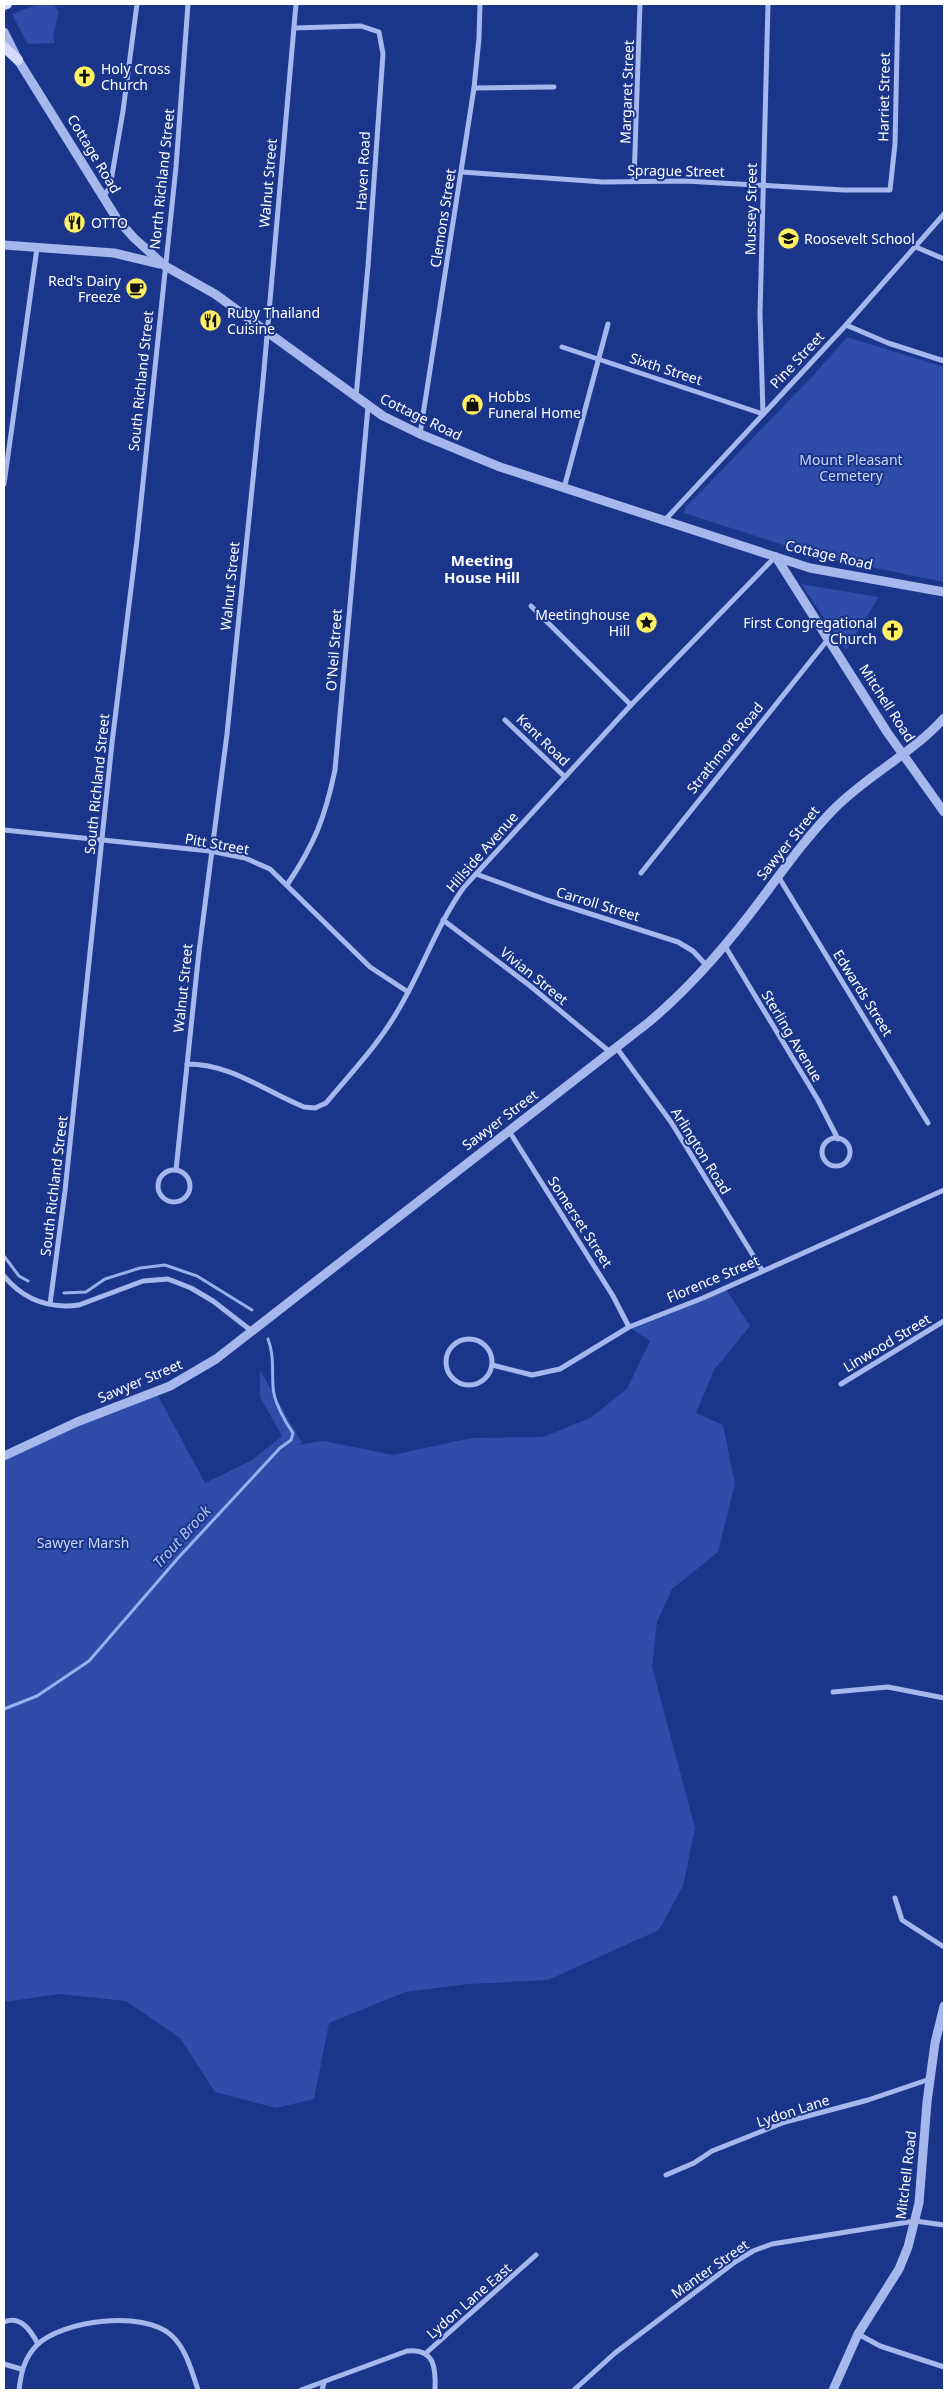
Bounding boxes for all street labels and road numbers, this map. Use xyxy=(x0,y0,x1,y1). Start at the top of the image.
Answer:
street label: Margaret Street xyxy=(615,40,638,144)
street label: Harriet Street xyxy=(873,52,894,142)
street label: North Richland Street xyxy=(145,108,178,250)
street label: Cottage Road xyxy=(63,111,126,197)
street label: Haven Road xyxy=(351,131,374,211)
street label: Walnut Street xyxy=(254,138,281,228)
street label: Sprague Street xyxy=(627,160,725,181)
street label: Mussey Street xyxy=(740,163,761,255)
street label: Clemons Street xyxy=(425,167,460,269)
street label: South Richland Street xyxy=(124,310,157,452)
street label: Pine Street xyxy=(765,327,828,392)
street label: Sixth Street xyxy=(627,348,705,389)
street label: Cottage Road xyxy=(377,388,465,445)
street label: Cottage Road xyxy=(784,535,875,574)
street label: Walnut Street xyxy=(215,541,244,631)
street label: O'Neil Street xyxy=(321,608,346,692)
street label: Mitchell Road xyxy=(855,660,920,745)
street label: Strathmore Road xyxy=(682,698,767,797)
street label: Kent Road xyxy=(512,709,574,770)
street label: South Richland Street xyxy=(80,713,113,855)
street label: Sawyer Street xyxy=(752,802,823,884)
street label: Hillside Avenue xyxy=(441,807,522,896)
street label: Pitt Street xyxy=(183,829,251,859)
street label: Carroll Street xyxy=(554,882,642,925)
street label: Vivian Street xyxy=(496,942,572,1009)
street label: Walnut Street xyxy=(168,943,197,1033)
street label: Edwards Street xyxy=(829,946,898,1040)
street label: Sterling Avenue xyxy=(758,986,827,1085)
street label: Sawyer Street xyxy=(458,1085,541,1154)
street label: Arlington Road xyxy=(667,1104,736,1198)
street label: South Richland Street xyxy=(35,1115,72,1257)
street label: Somerset Street xyxy=(544,1172,617,1271)
street label: Florence Street xyxy=(664,1251,762,1307)
street label: Linwood Street xyxy=(839,1309,934,1376)
street label: Sawyer Street xyxy=(95,1354,185,1407)
street label: Lydon Lane xyxy=(754,2090,832,2131)
street label: Mitchell Road xyxy=(891,2130,920,2220)
street label: Manter Street xyxy=(667,2235,752,2302)
street label: Lydon Lane East xyxy=(422,2258,515,2343)

